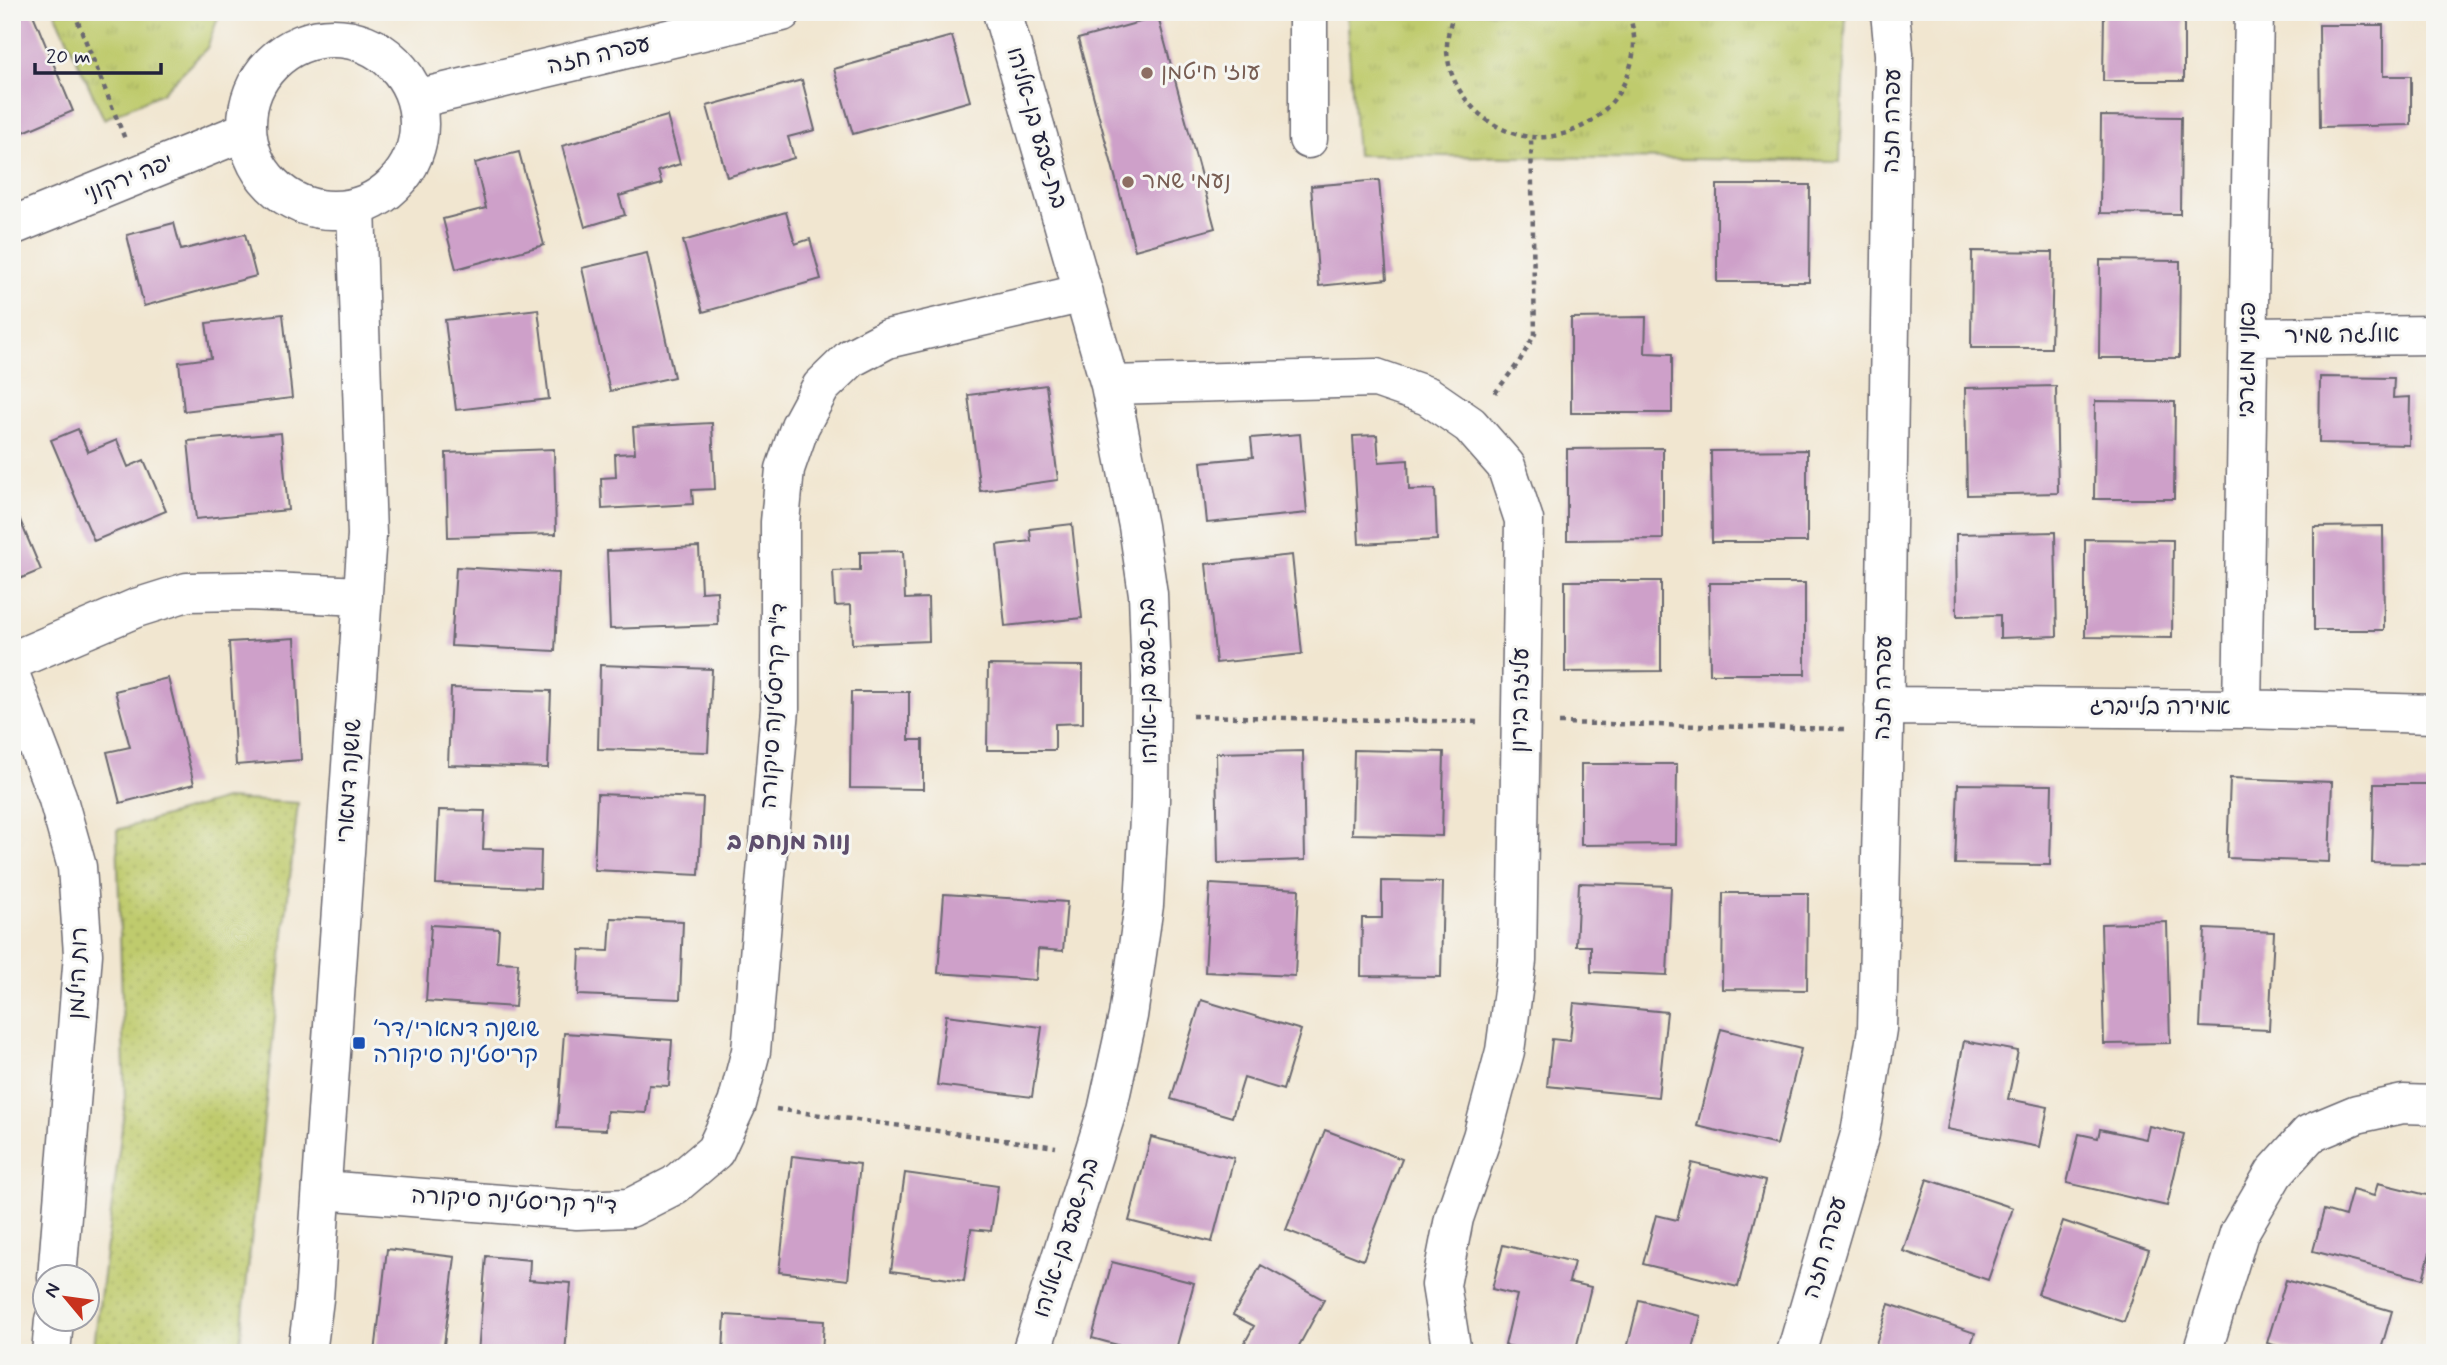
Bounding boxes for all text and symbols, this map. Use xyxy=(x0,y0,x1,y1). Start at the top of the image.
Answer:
street label: עפרה חזה xyxy=(545,30,653,82)
scale bar xyxy=(35,32,161,76)
text: 20 m xyxy=(46,43,91,71)
street label: בת-שבע בן-אליהו xyxy=(999,44,1073,212)
place label: עוזי חיטמן xyxy=(1161,58,1260,88)
marker: עוזי חיטמן xyxy=(1139,65,1155,81)
street label: עפרה חזה xyxy=(1877,68,1909,174)
street label: יפה ירקוני xyxy=(80,148,178,210)
place label: נעמי שמר xyxy=(1142,167,1231,197)
marker: נעמי שמר xyxy=(1120,174,1136,190)
street label: פאני מוגרבי xyxy=(2232,302,2264,418)
street label: אולגה שמיר xyxy=(2284,320,2400,352)
street label: בת-שבע בן-אליהו xyxy=(1133,597,1165,765)
street label: ד"ר קריסטינה סיקורה xyxy=(755,602,795,810)
street label: עפרה חזה xyxy=(1868,635,1900,741)
street label: עליזה בירון xyxy=(1505,647,1537,753)
street label: אמירה בלייברג xyxy=(2089,693,2231,723)
street label: שושנה דמארי xyxy=(331,718,369,844)
district label: נווה מנחם ב xyxy=(726,827,851,858)
street label: רות הילמן xyxy=(62,926,96,1020)
place label: שושנה דמארי/דר׳ קריסטינה סיקורה xyxy=(373,1015,539,1071)
marker: שושנה דמארי/דר׳ קריסטינה סיקורה xyxy=(351,1035,367,1051)
street label: בת-שבע בן-אליהו xyxy=(1027,1154,1107,1322)
street label: ד"ר קריסטינה סיקורה xyxy=(410,1182,618,1222)
street label: עפרה חזה xyxy=(1797,1193,1855,1303)
north arrow xyxy=(32,1264,102,1334)
text: N xyxy=(38,1279,66,1302)

